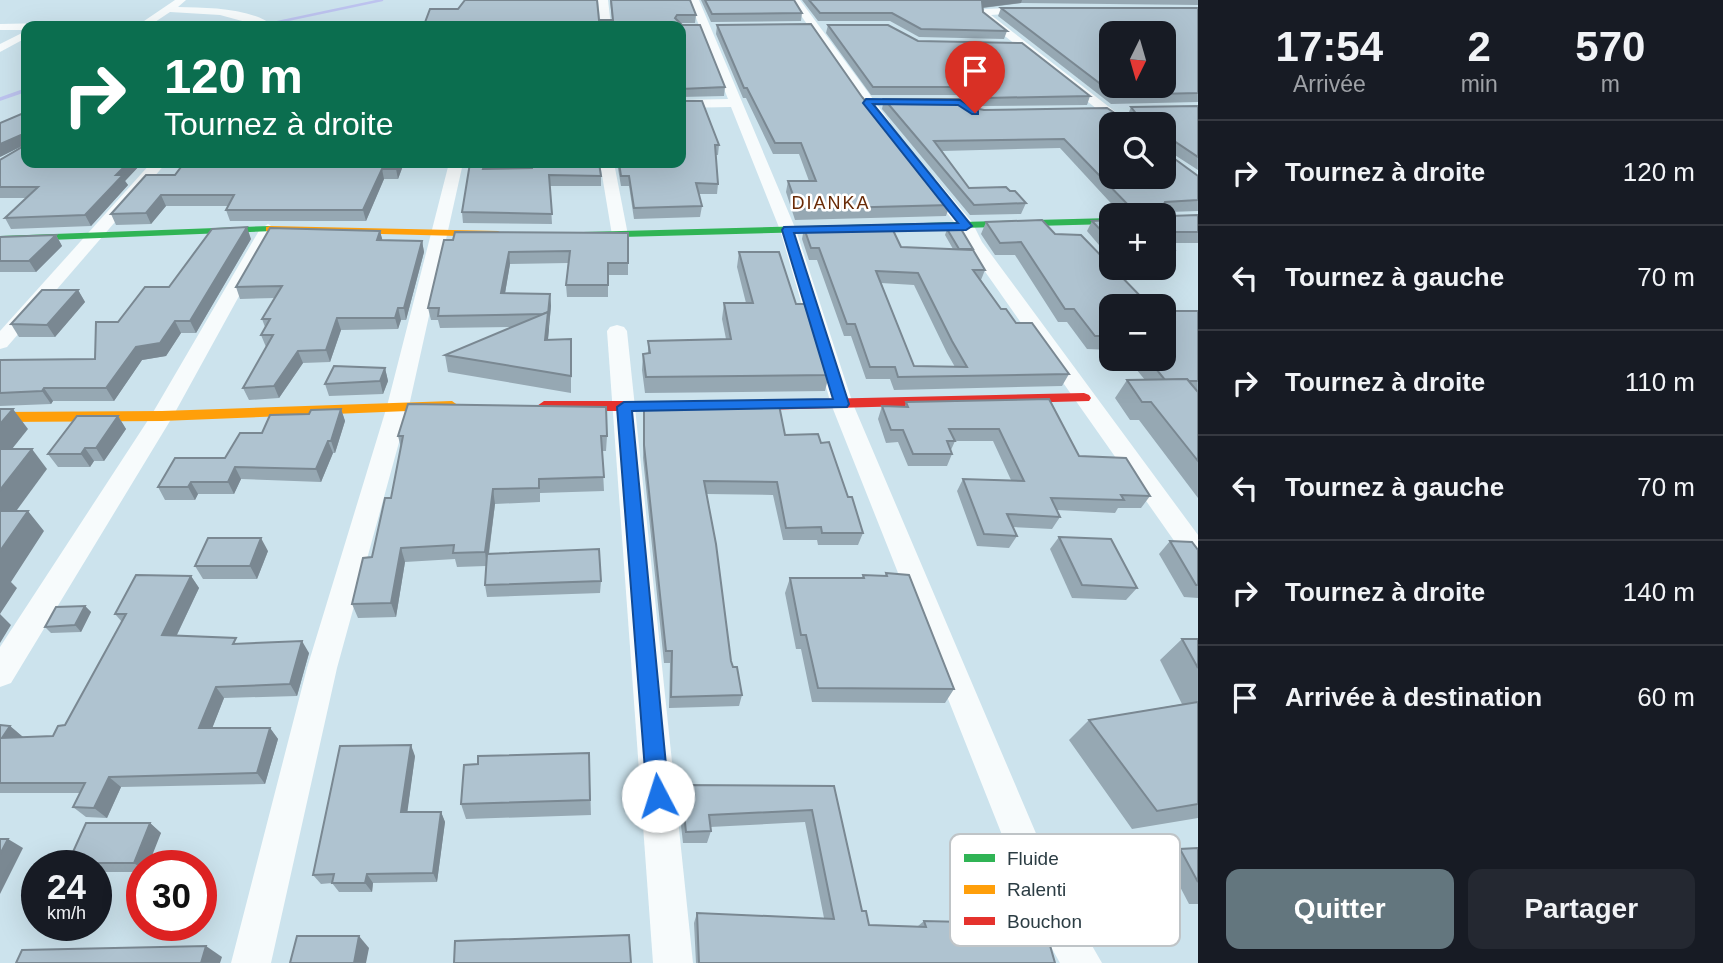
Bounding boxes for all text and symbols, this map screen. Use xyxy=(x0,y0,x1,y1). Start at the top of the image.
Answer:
north arrow xyxy=(1099,21,1176,98)
map controls xyxy=(1099,21,1176,371)
text: 17:54 xyxy=(1276,23,1383,70)
text: 2 xyxy=(1467,23,1491,70)
text: 570 xyxy=(1575,23,1645,70)
pin xyxy=(945,41,1005,113)
icon: right xyxy=(49,49,140,140)
text: 120 m xyxy=(164,49,303,103)
icon: arrive xyxy=(956,52,994,90)
text: Arrivée xyxy=(1293,71,1366,97)
text: min xyxy=(1461,71,1498,97)
text: m xyxy=(1601,71,1620,97)
text: Tournez à droite xyxy=(164,106,393,142)
button: search xyxy=(1099,112,1176,189)
icon: right xyxy=(1226,154,1264,192)
text: Tournez à droite xyxy=(1285,157,1485,187)
text: 120 m xyxy=(1623,157,1695,187)
district label: DIANKA xyxy=(791,193,871,213)
button: + xyxy=(1099,203,1176,280)
icon: left xyxy=(1226,259,1264,297)
text: Tournez à gauche xyxy=(1285,262,1504,292)
text: 70 m xyxy=(1637,262,1695,292)
button: − xyxy=(1099,294,1176,371)
icon: right xyxy=(1226,364,1264,402)
text: Tournez à droite xyxy=(1285,367,1485,397)
text: 110 m xyxy=(1625,367,1695,397)
icon: left xyxy=(1226,469,1264,507)
text: Tournez à gauche xyxy=(1285,472,1504,502)
text: 70 m xyxy=(1637,472,1695,502)
icon: right xyxy=(1226,574,1264,612)
text: Tournez à droite xyxy=(1285,577,1485,607)
text: 140 m xyxy=(1623,577,1695,607)
icon: arrive xyxy=(1226,679,1264,717)
text: Arrivée à destination xyxy=(1285,682,1542,712)
text: 60 m xyxy=(1637,682,1695,712)
position arrow xyxy=(621,759,695,833)
legend xyxy=(950,834,1180,946)
text: Fluide xyxy=(1007,848,1059,869)
speed limit sign: 30 xyxy=(126,850,217,941)
text: 24 xyxy=(47,867,86,906)
button: Quitter xyxy=(1226,869,1454,949)
button: Partager xyxy=(1468,869,1695,949)
text: Ralenti xyxy=(1007,879,1066,900)
text: km/h xyxy=(47,903,86,923)
text: Bouchon xyxy=(1007,911,1082,932)

